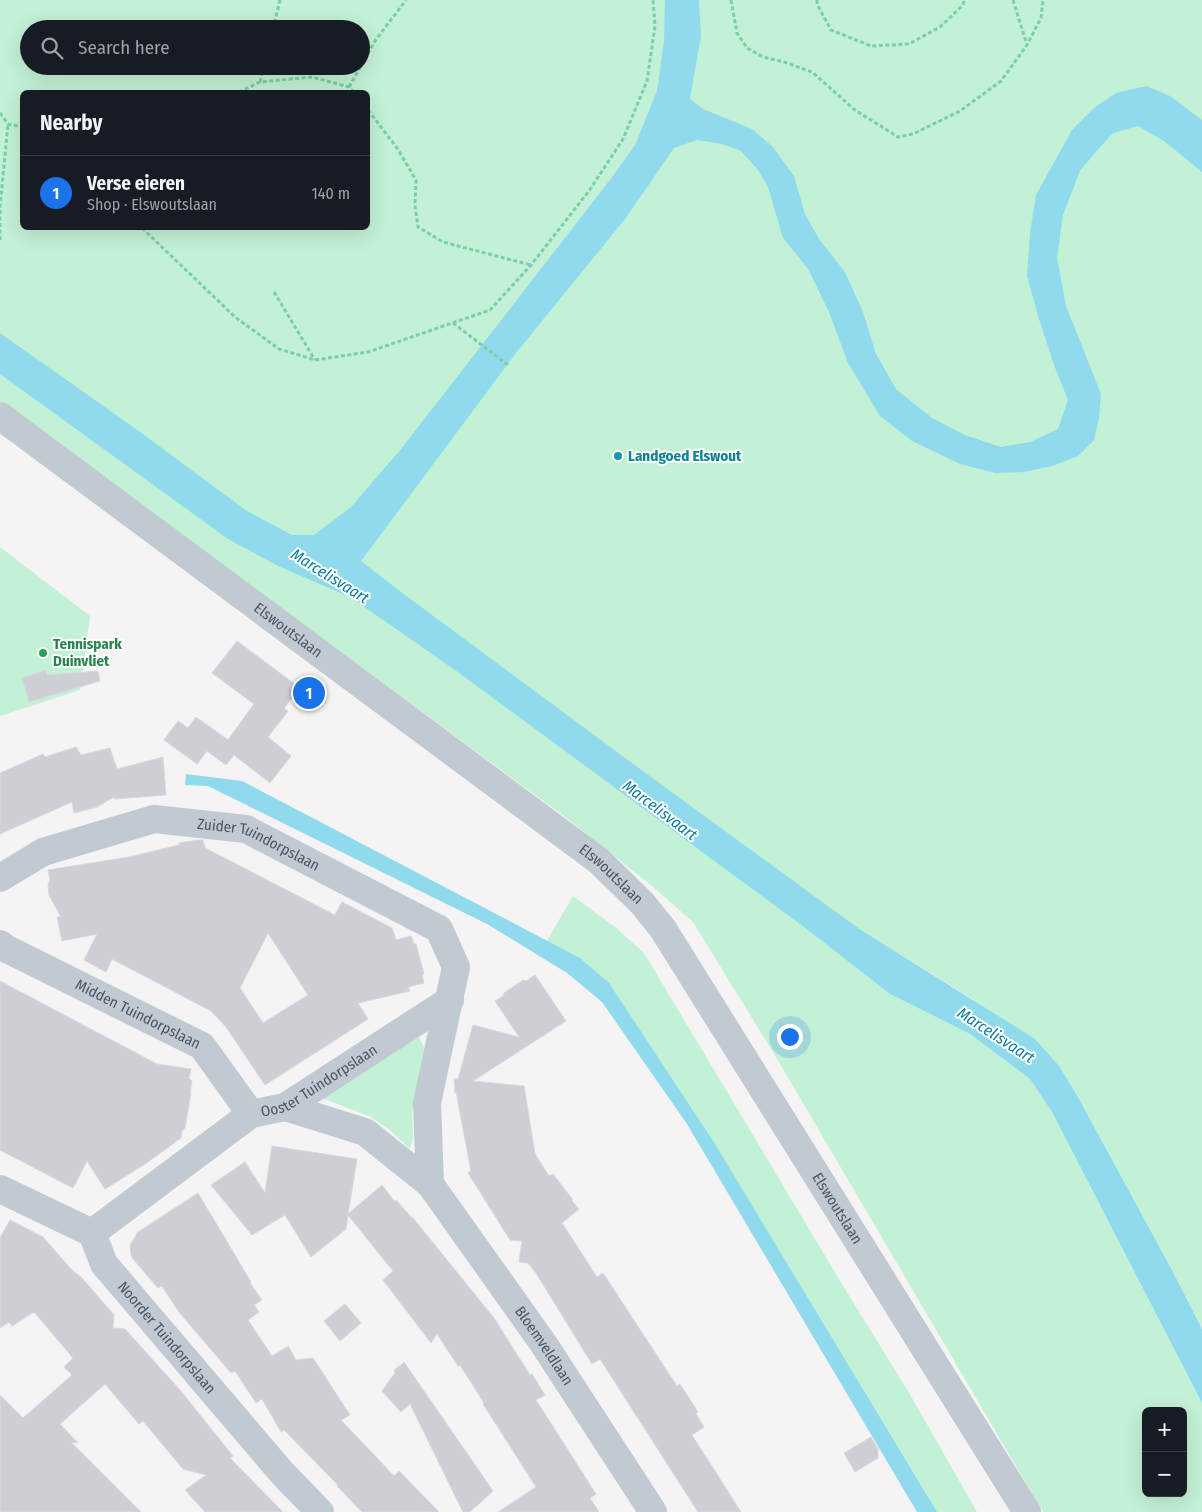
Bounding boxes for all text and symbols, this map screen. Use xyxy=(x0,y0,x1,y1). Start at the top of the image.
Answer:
search box xyxy=(20,20,370,75)
icon: search xyxy=(38,34,66,62)
text: Search here xyxy=(78,36,170,59)
text: Nearby xyxy=(40,110,102,136)
text: Verse eieren xyxy=(87,172,185,195)
text: 1 xyxy=(53,184,59,203)
text: 140 m xyxy=(312,184,350,203)
text: Shop · Elswoutslaan xyxy=(87,195,217,214)
place label: Landgoed Elswout xyxy=(628,447,742,465)
marker: Landgoed Elswout xyxy=(612,450,624,462)
water label: Marcelisvaart xyxy=(288,545,373,608)
street label: Elswoutslaan xyxy=(250,599,326,661)
place label: Tennispark Duinvliet xyxy=(53,635,122,670)
marker: Tennispark Duinvliet xyxy=(37,647,49,659)
pin: 1 xyxy=(293,674,325,712)
water label: Marcelisvaart xyxy=(619,776,701,845)
street label: Zuider Tuindorpslaan xyxy=(196,815,323,875)
street label: Elswoutslaan xyxy=(576,840,647,908)
street label: Midden Tuindorpslaan xyxy=(73,976,204,1053)
water label: Marcelisvaart xyxy=(954,1003,1039,1067)
your location xyxy=(777,1024,803,1050)
street label: Ooster Tuindorpslaan xyxy=(259,1041,380,1121)
street label: Elswoutslaan xyxy=(808,1169,866,1247)
street label: Noorder Tuindorpslaan xyxy=(114,1278,220,1397)
street label: Bloemveldlaan xyxy=(511,1303,577,1389)
map controls xyxy=(1142,1407,1187,1497)
button: + xyxy=(1142,1407,1187,1452)
button: − xyxy=(1142,1452,1187,1497)

